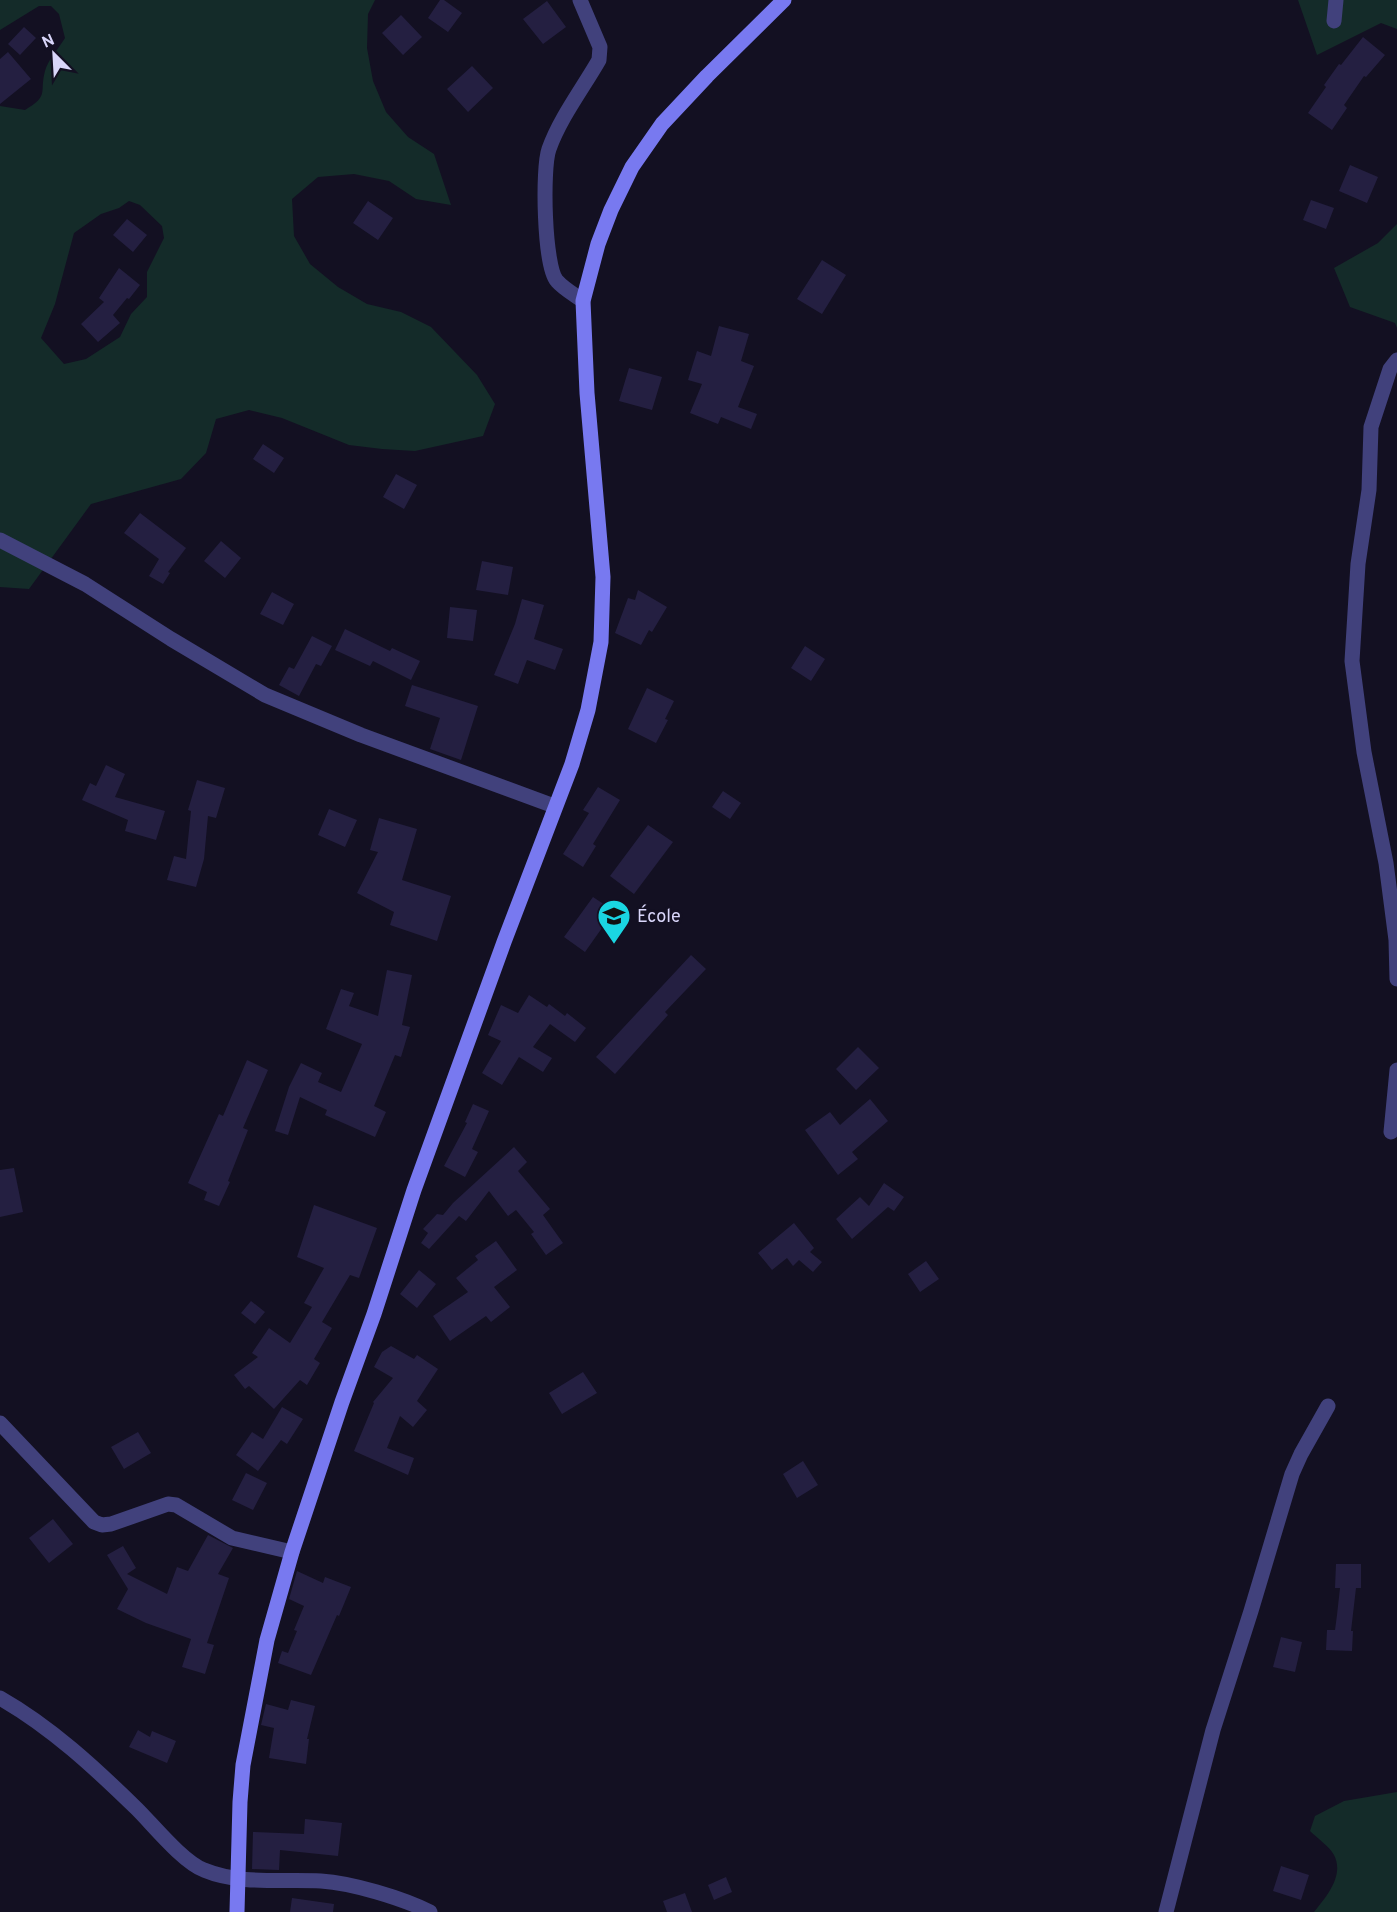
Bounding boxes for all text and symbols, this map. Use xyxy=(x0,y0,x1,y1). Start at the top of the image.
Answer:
north arrow xyxy=(24,24,84,84)
text: N xyxy=(39,31,58,54)
school or university icon: École xyxy=(596,898,632,945)
place label: École xyxy=(637,904,681,929)

